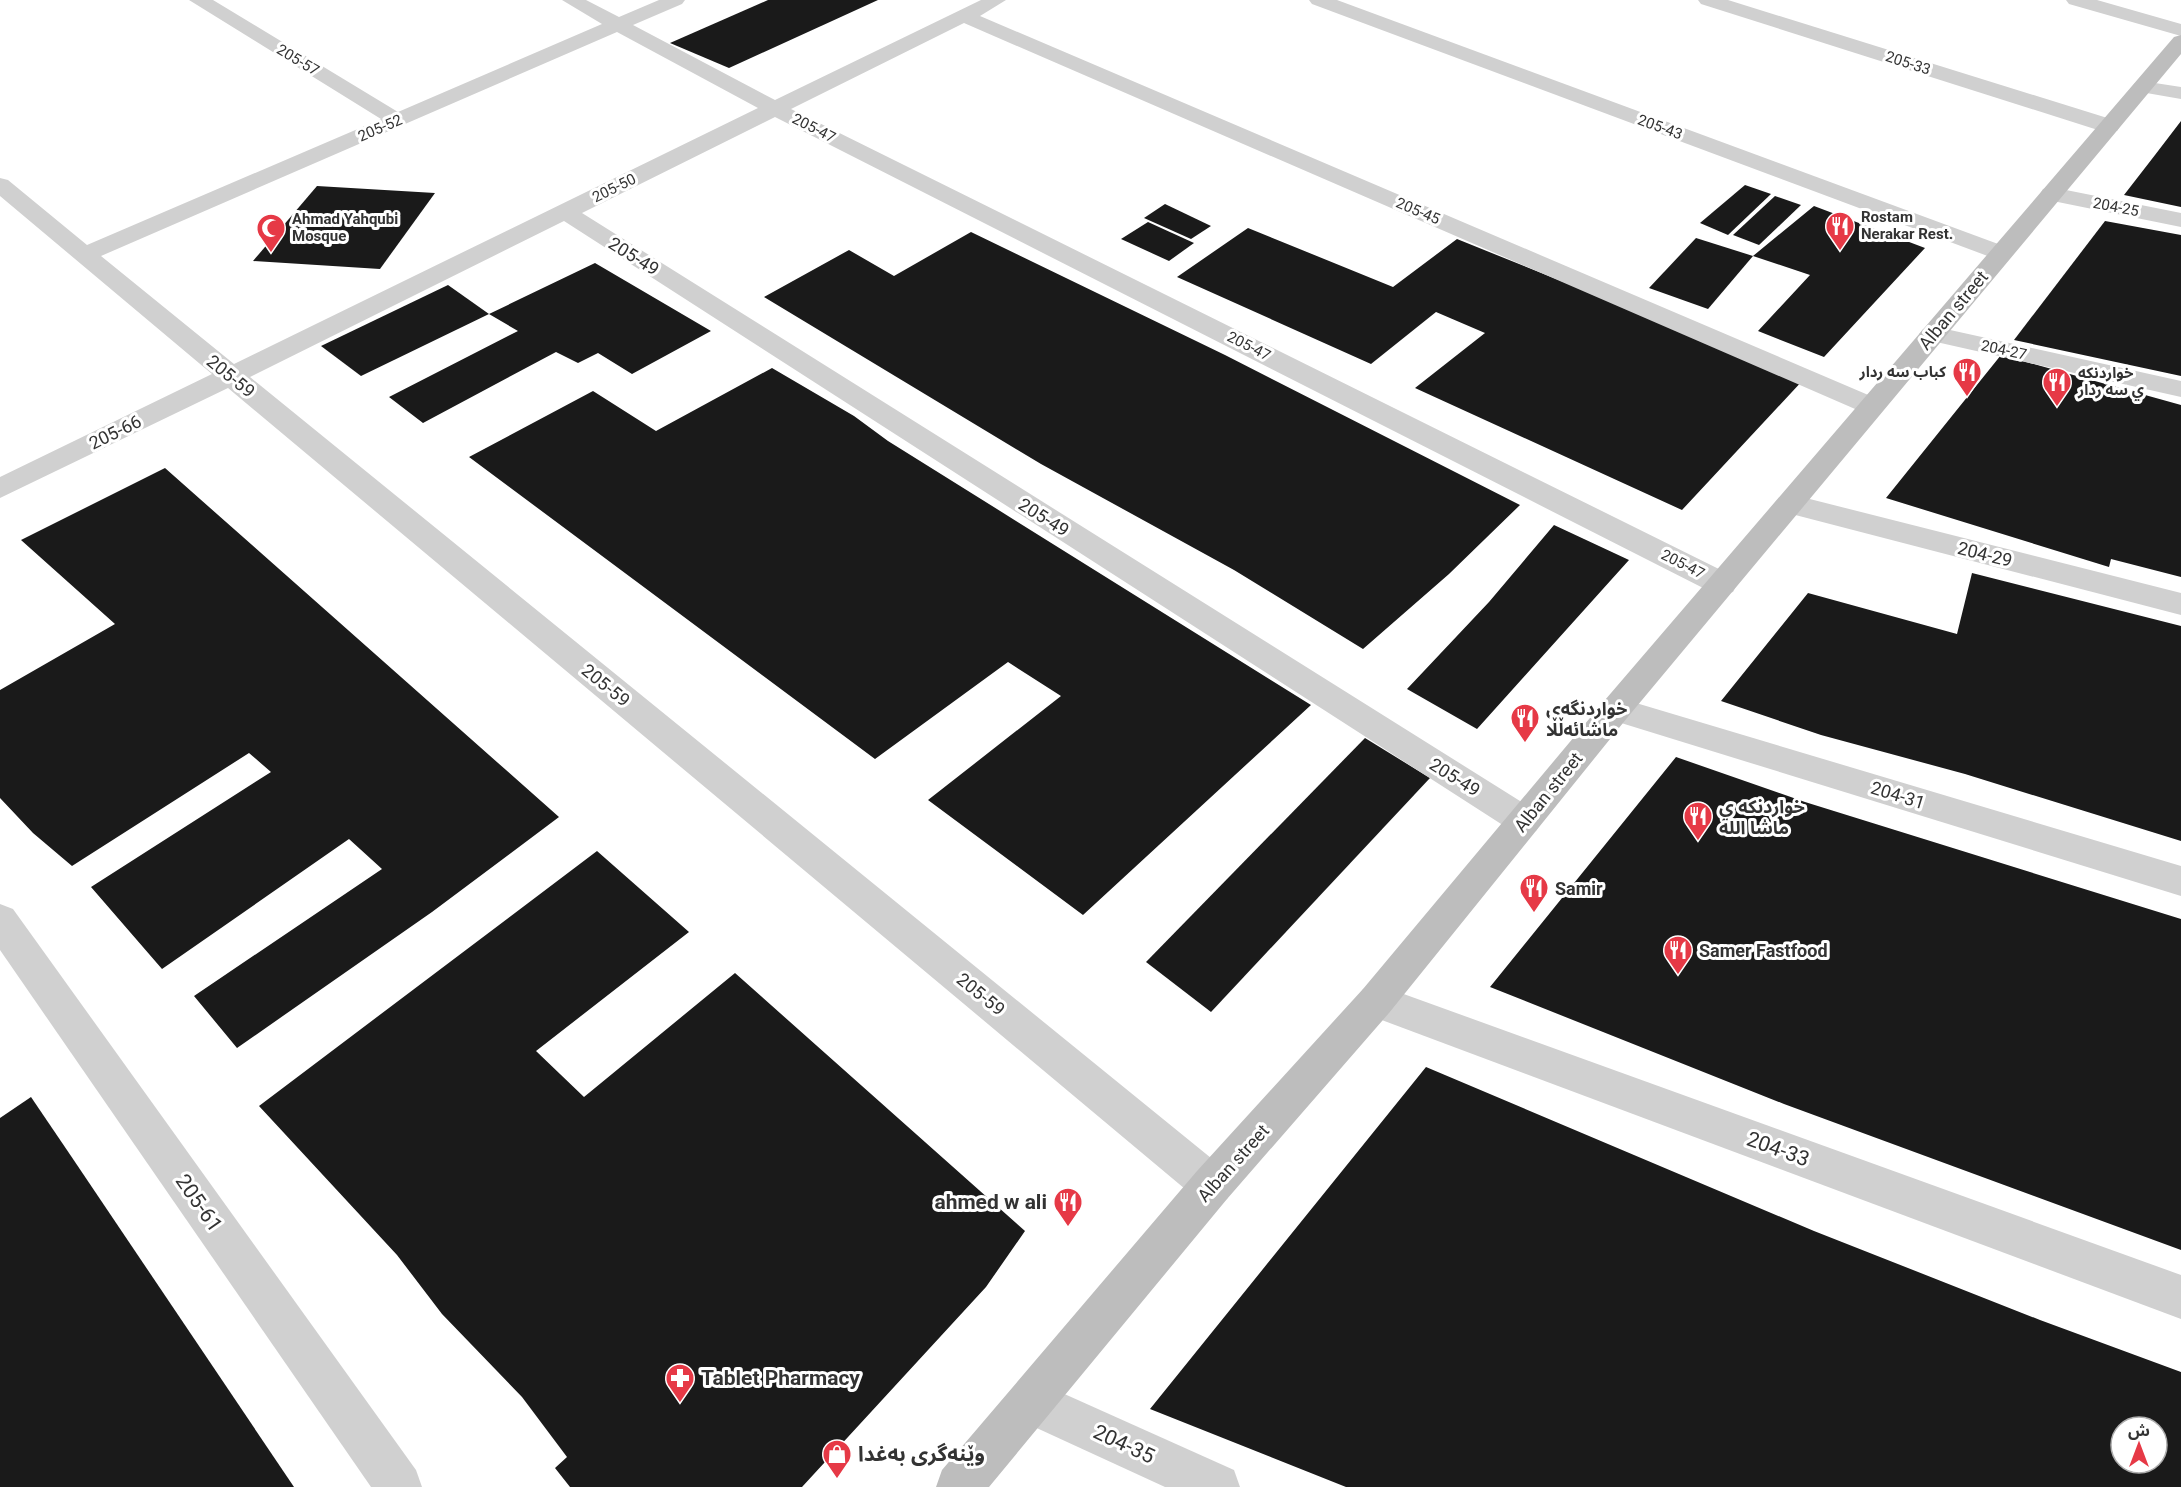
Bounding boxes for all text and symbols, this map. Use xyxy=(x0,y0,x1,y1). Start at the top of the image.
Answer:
street label: 205-57 xyxy=(274,40,322,80)
street label: 205-33 xyxy=(1883,47,1933,79)
street label: 205-47 xyxy=(789,109,839,147)
street label: 205-52 xyxy=(355,111,405,145)
street label: 205-43 xyxy=(1635,111,1685,143)
street label: 205-50 xyxy=(589,170,639,206)
street label: 205-45 xyxy=(1393,194,1443,228)
street label: 204-25 xyxy=(2092,194,2140,220)
place label: Rostam Nerakar Rest. xyxy=(1861,208,1953,243)
place label: Ahmad Yahqubi Mosque xyxy=(292,210,398,245)
restaurant icon: Rostam Nerakar Rest. xyxy=(1824,210,1856,252)
mosque icon: Ahmad Yahqubi Mosque xyxy=(255,212,287,254)
street label: 205-49 xyxy=(605,232,663,280)
street label: Alban street xyxy=(1914,266,1992,354)
street label: 205-47 xyxy=(1224,327,1274,365)
street label: 204-27 xyxy=(1979,336,2029,364)
street label: 205-59 xyxy=(203,350,259,402)
restaurant icon: كباب سه ردار xyxy=(1951,356,1983,398)
place label: كباب سه ردار xyxy=(1859,363,1946,381)
place label: خواردنكه ي سه ردار xyxy=(2077,364,2145,401)
restaurant icon: خواردنكه ي سه ردار xyxy=(2041,366,2073,408)
street label: 205-66 xyxy=(85,410,145,454)
street label: 205-49 xyxy=(1015,493,1073,541)
street label: 204-29 xyxy=(1956,537,2014,571)
street label: 205-47 xyxy=(1658,545,1708,583)
street label: 205-59 xyxy=(578,659,634,711)
place label: خواردنگەی ماشائەڵڵا xyxy=(1546,698,1627,740)
restaurant icon: خواردنگەی ماشائەڵڵا xyxy=(1509,702,1541,744)
street label: Alban street xyxy=(1509,748,1587,836)
street label: 205-49 xyxy=(1426,753,1484,801)
street label: 204-31 xyxy=(1868,777,1928,813)
place label: خواردنكه ي ماشا الله xyxy=(1719,796,1805,838)
restaurant icon: خواردنكه ي ماشا الله xyxy=(1682,800,1714,842)
restaurant icon: Samir xyxy=(1518,872,1550,914)
place label: Samir xyxy=(1555,878,1603,899)
restaurant icon: Samer Fastfood xyxy=(1662,934,1694,976)
place label: Samer Fastfood xyxy=(1699,940,1828,961)
street label: 205-59 xyxy=(953,968,1009,1020)
street label: Alban street xyxy=(1193,1120,1273,1206)
street label: 204-33 xyxy=(1743,1127,1813,1171)
street label: 205-61 xyxy=(171,1170,227,1236)
restaurant icon: ahmed w ali xyxy=(1052,1186,1084,1228)
place label: ahmed w ali xyxy=(934,1190,1047,1214)
pharmacy icon: Tablet Pharmacy xyxy=(664,1362,696,1404)
place label: Tablet Pharmacy xyxy=(701,1366,860,1390)
north arrow xyxy=(2109,1415,2169,1475)
street label: 204-35 xyxy=(1090,1419,1158,1469)
text: ش xyxy=(2128,1421,2150,1440)
shop icon: وێنەگری بەغدا xyxy=(821,1438,853,1480)
place label: وێنەگری بەغدا xyxy=(858,1442,985,1466)

